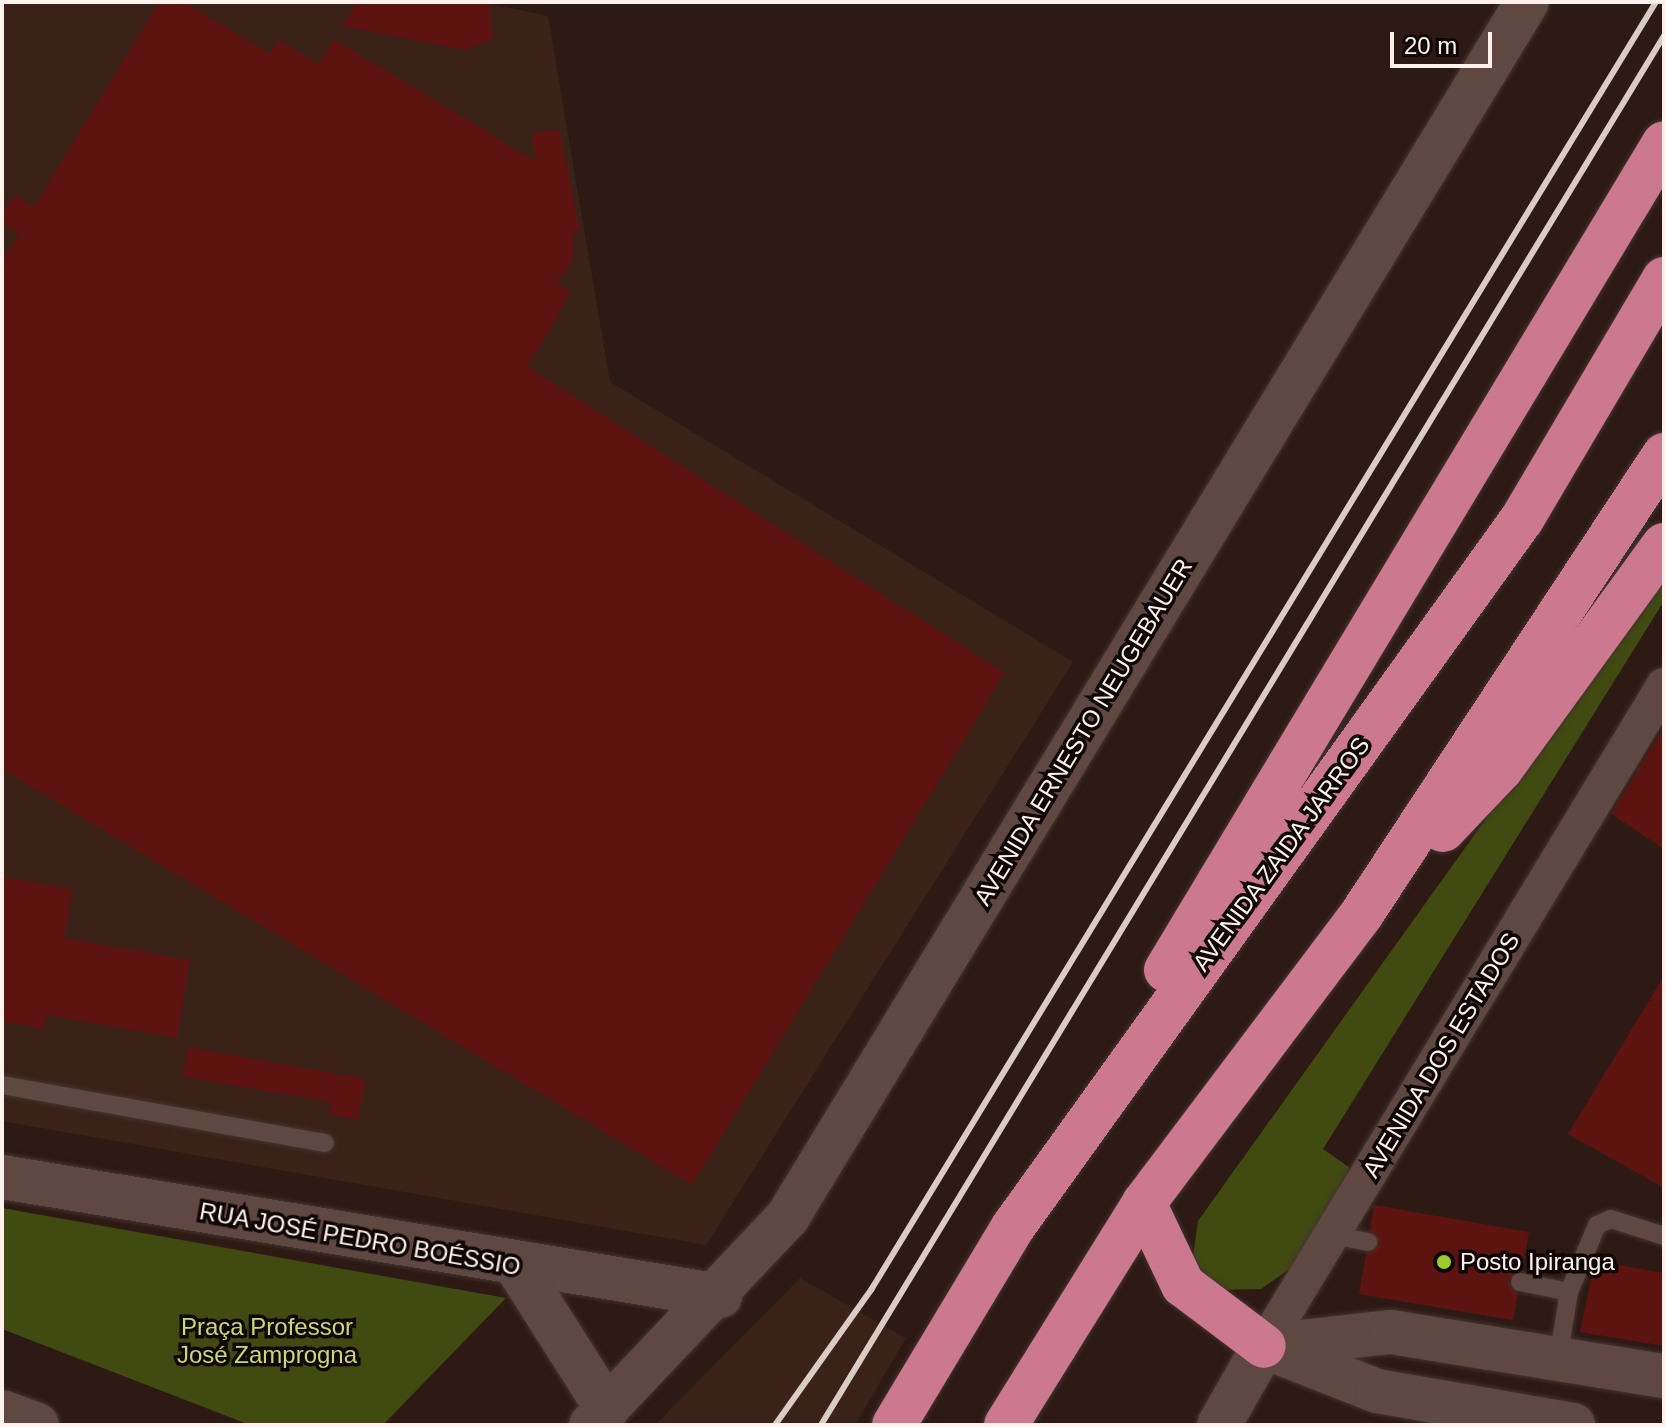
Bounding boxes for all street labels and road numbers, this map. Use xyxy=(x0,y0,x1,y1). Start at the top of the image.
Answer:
street label: AVENIDA ERNESTO NEUGEBAUER xyxy=(968,553,1198,911)
street label: AVENIDA ZAIDA JARROS xyxy=(1186,730,1376,978)
street label: AVENIDA DOS ESTADOS xyxy=(1356,927,1526,1183)
street label: RUA JOSÉ PEDRO BOÉSSIO xyxy=(197,1196,523,1282)

